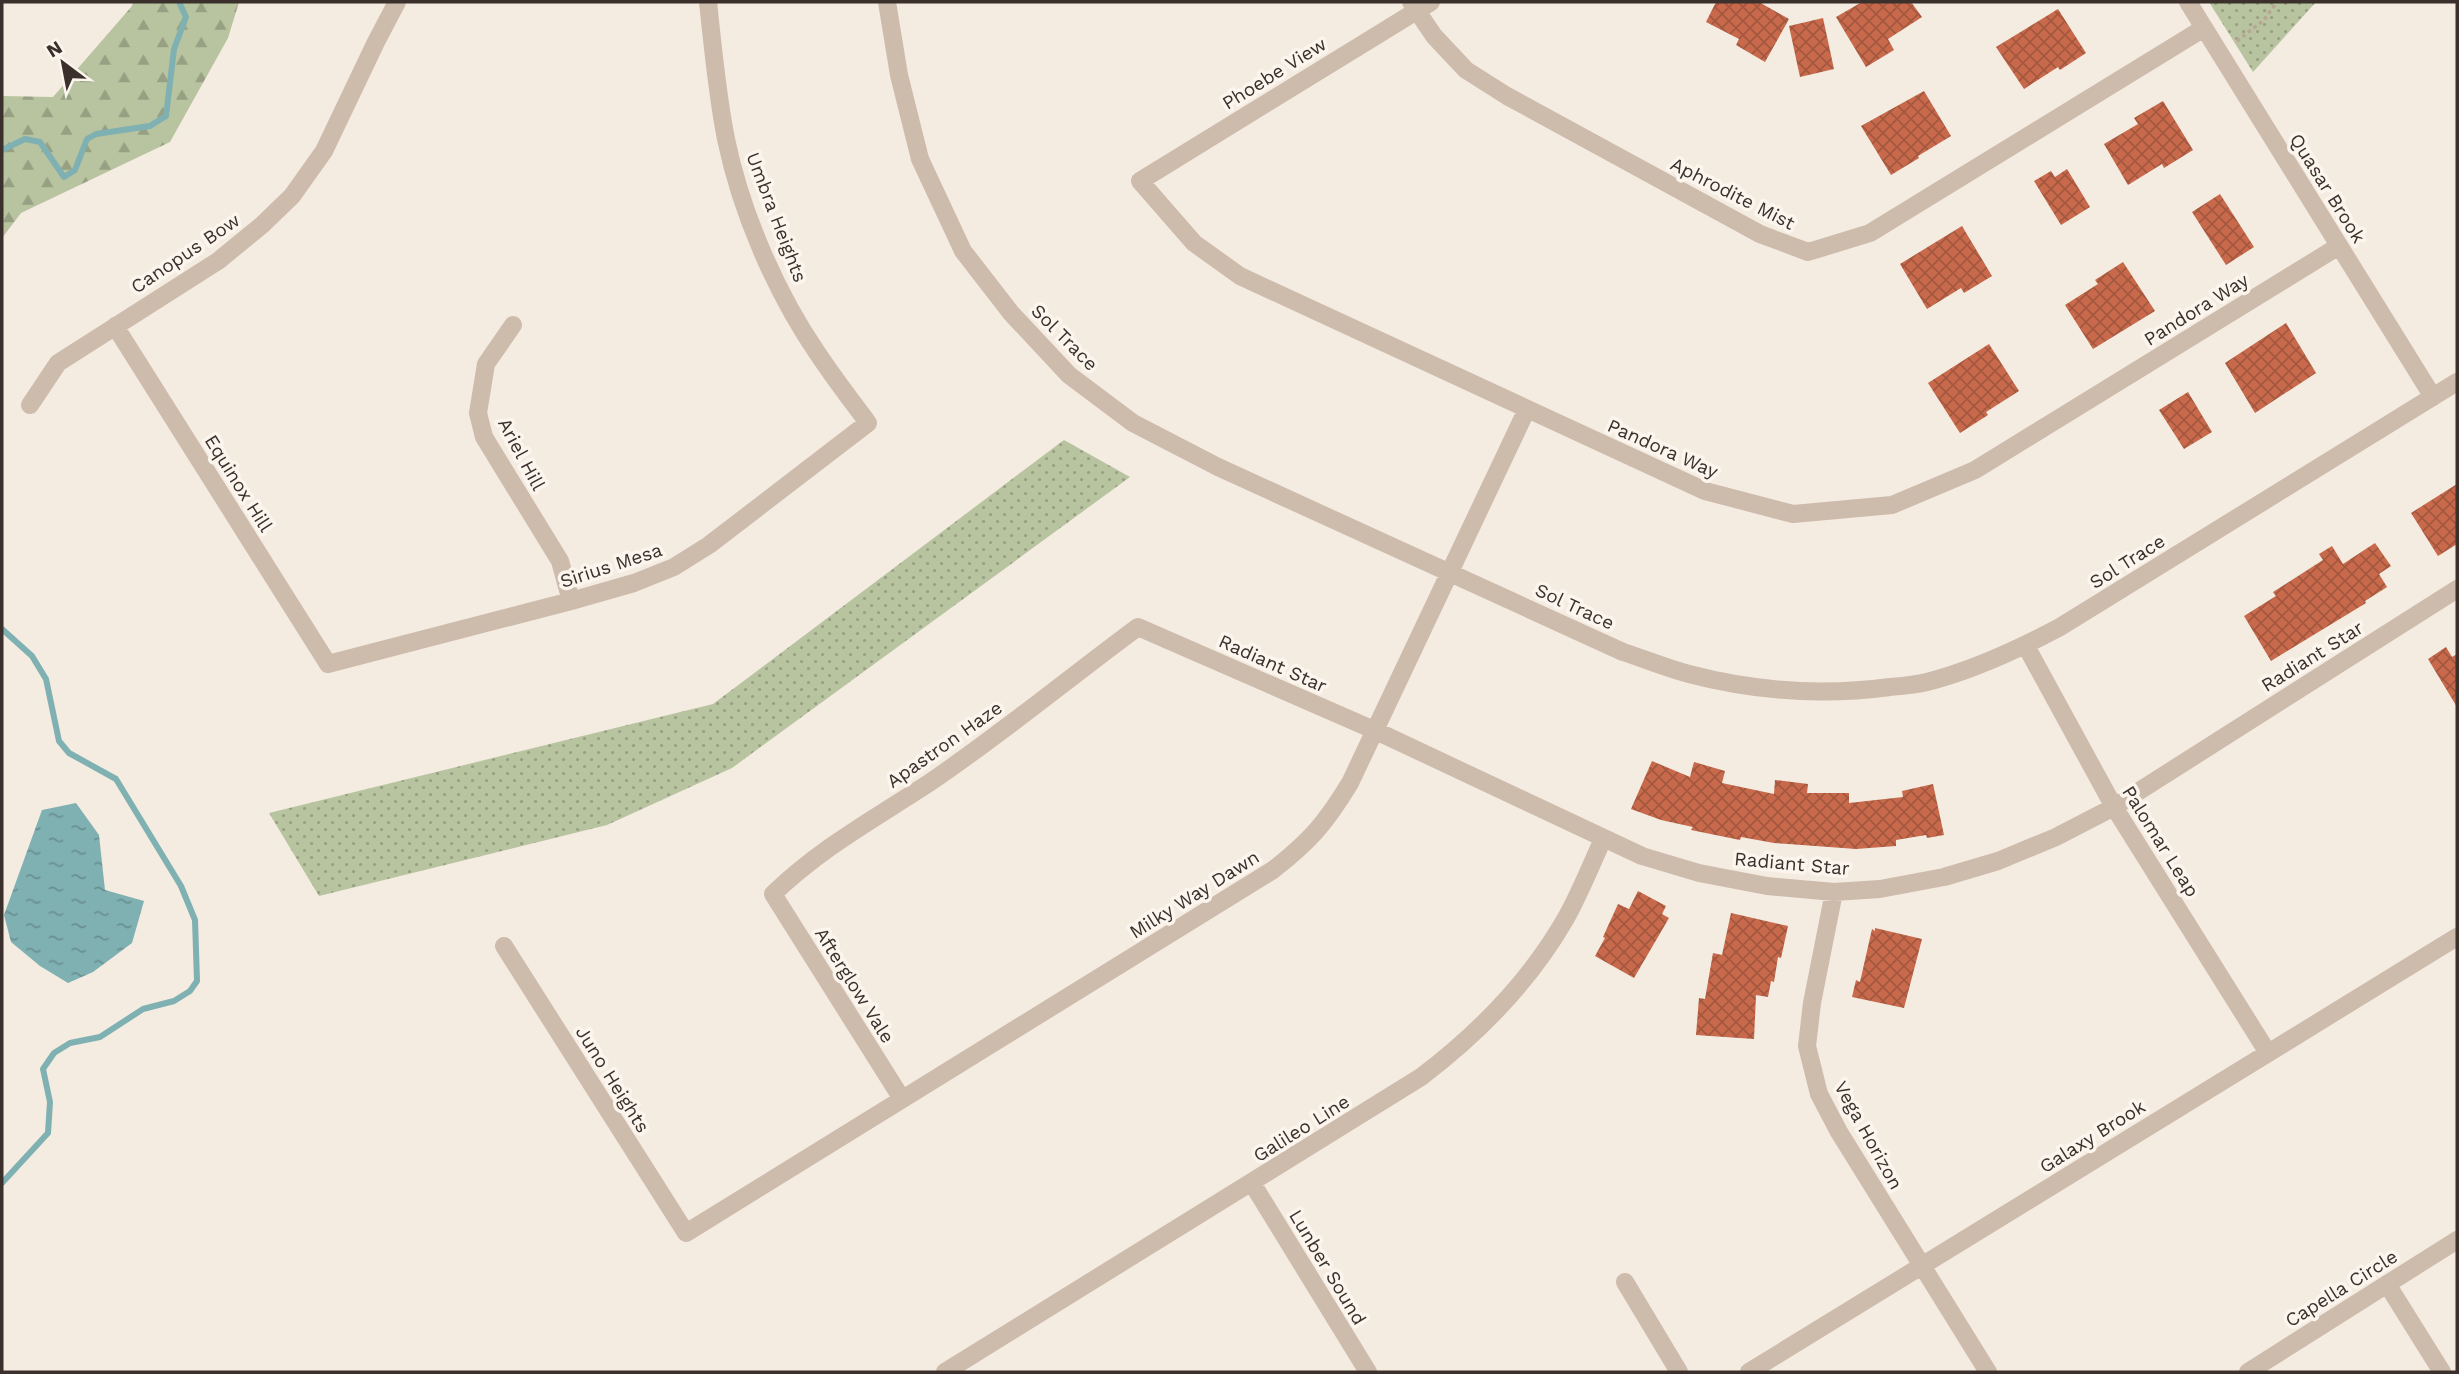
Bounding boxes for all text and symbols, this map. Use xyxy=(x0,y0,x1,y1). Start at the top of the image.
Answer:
north arrow xyxy=(28,28,98,98)
street label: Phoebe View xyxy=(1218,32,1331,115)
text: N xyxy=(42,36,66,62)
street label: Quasar Brook xyxy=(2285,129,2370,247)
street label: Umbra Heights xyxy=(741,149,812,285)
street label: Aphrodite Mist xyxy=(1667,152,1799,235)
street label: Canopus Bow xyxy=(126,208,244,298)
street label: Pandora Way xyxy=(2140,268,2253,351)
street label: Sol Trace xyxy=(1027,299,1103,375)
street label: Ariel Hill xyxy=(493,414,550,494)
street label: Pandora Way xyxy=(1604,414,1722,483)
street label: Equinox Hill xyxy=(200,430,278,536)
street label: Sol Trace xyxy=(2085,529,2169,594)
street label: Sirius Mesa xyxy=(557,538,665,593)
street label: Sol Trace xyxy=(1532,578,1618,635)
street label: Radiant Star xyxy=(2257,616,2368,697)
street label: Radiant Star xyxy=(1215,629,1331,698)
street label: Apastron Haze xyxy=(882,696,1007,793)
street label: Palomar Leap xyxy=(2117,781,2204,901)
street label: Milky Way Dawn xyxy=(1125,845,1263,944)
street label: Radiant Star xyxy=(1733,847,1851,880)
street label: Afterglow Vale xyxy=(810,923,899,1047)
street label: Juno Heights xyxy=(571,1022,655,1137)
street label: Vega Horizon xyxy=(1829,1077,1908,1193)
street label: Galileo Line xyxy=(1249,1090,1354,1167)
street label: Galaxy Brook xyxy=(2035,1095,2150,1178)
street label: Lunber Sound xyxy=(1284,1205,1371,1329)
street label: Capella Circle xyxy=(2281,1245,2402,1332)

